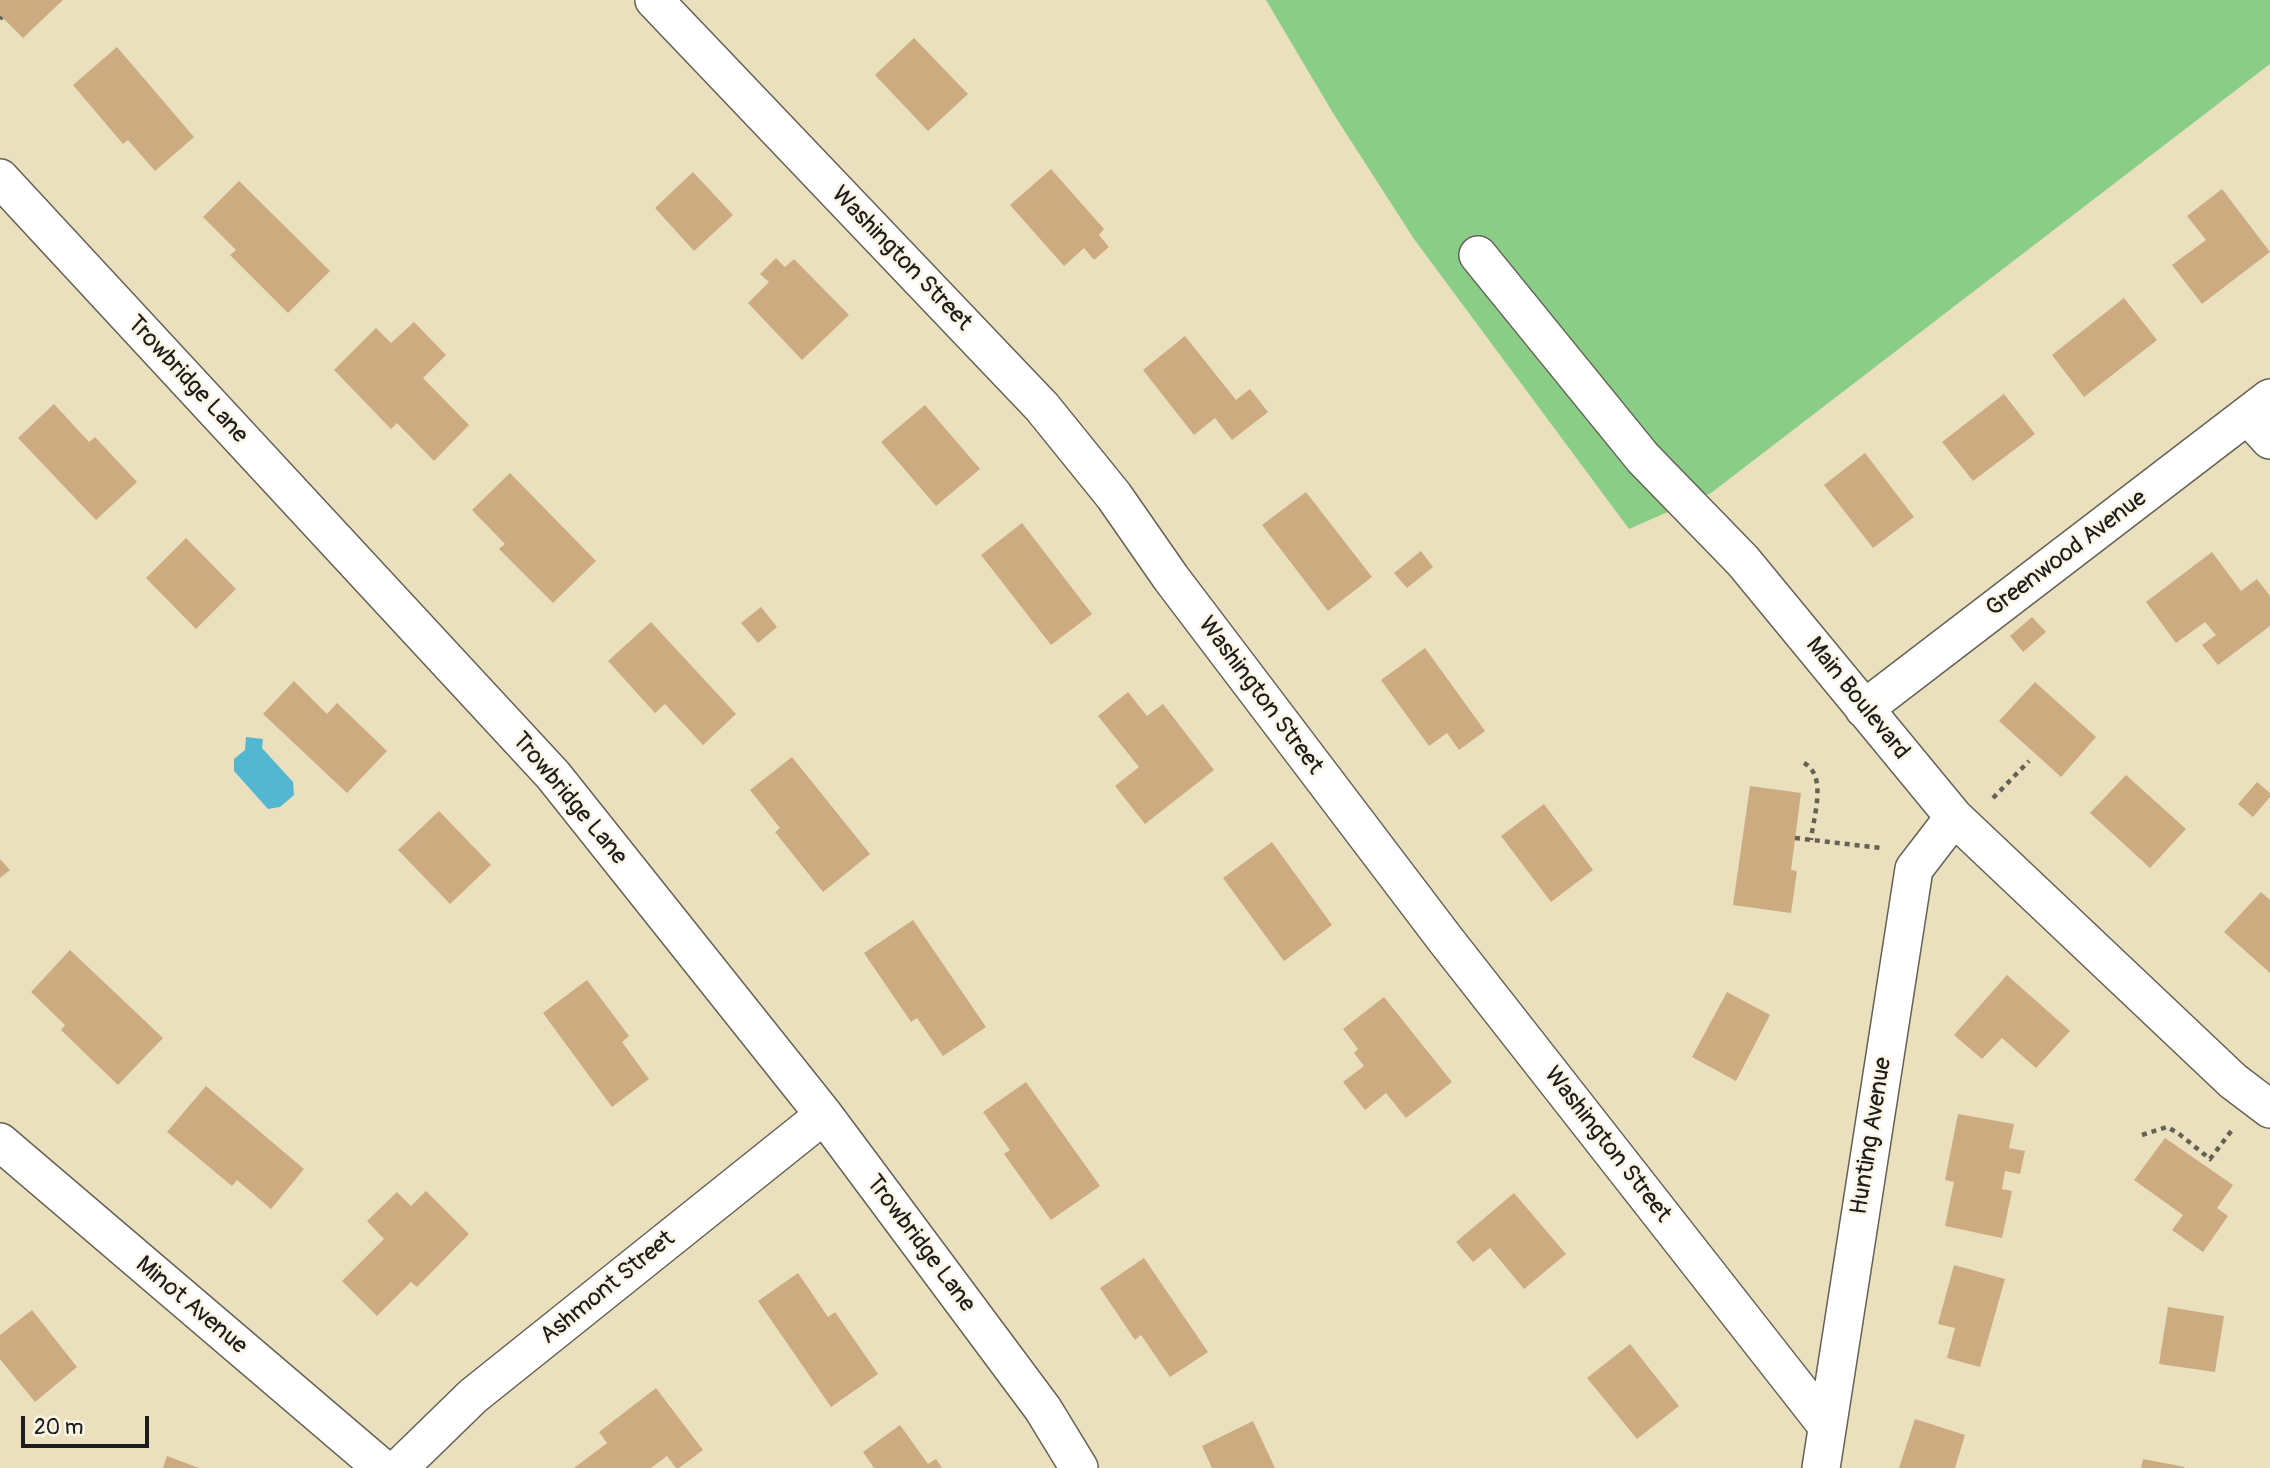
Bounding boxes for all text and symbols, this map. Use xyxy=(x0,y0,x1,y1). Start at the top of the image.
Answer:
street label: Washington Street xyxy=(825,181,977,337)
street label: Trowbridge Lane xyxy=(120,310,254,450)
street label: Greenwood Avenue xyxy=(1981,484,2153,624)
street label: Washington Street xyxy=(1191,612,1329,780)
street label: Main Boulevard xyxy=(1799,632,1915,766)
street label: Trowbridge Lane xyxy=(505,727,633,871)
street label: Hunting Avenue xyxy=(1845,1055,1899,1217)
street label: Washington Street xyxy=(1537,1061,1677,1229)
street label: Trowbridge Lane xyxy=(859,1170,981,1318)
street label: Ashmont Street xyxy=(535,1225,681,1351)
street label: Minot Avenue xyxy=(129,1251,253,1361)
scale bar xyxy=(24,1402,152,1446)
text: 20 m xyxy=(34,1414,83,1441)

